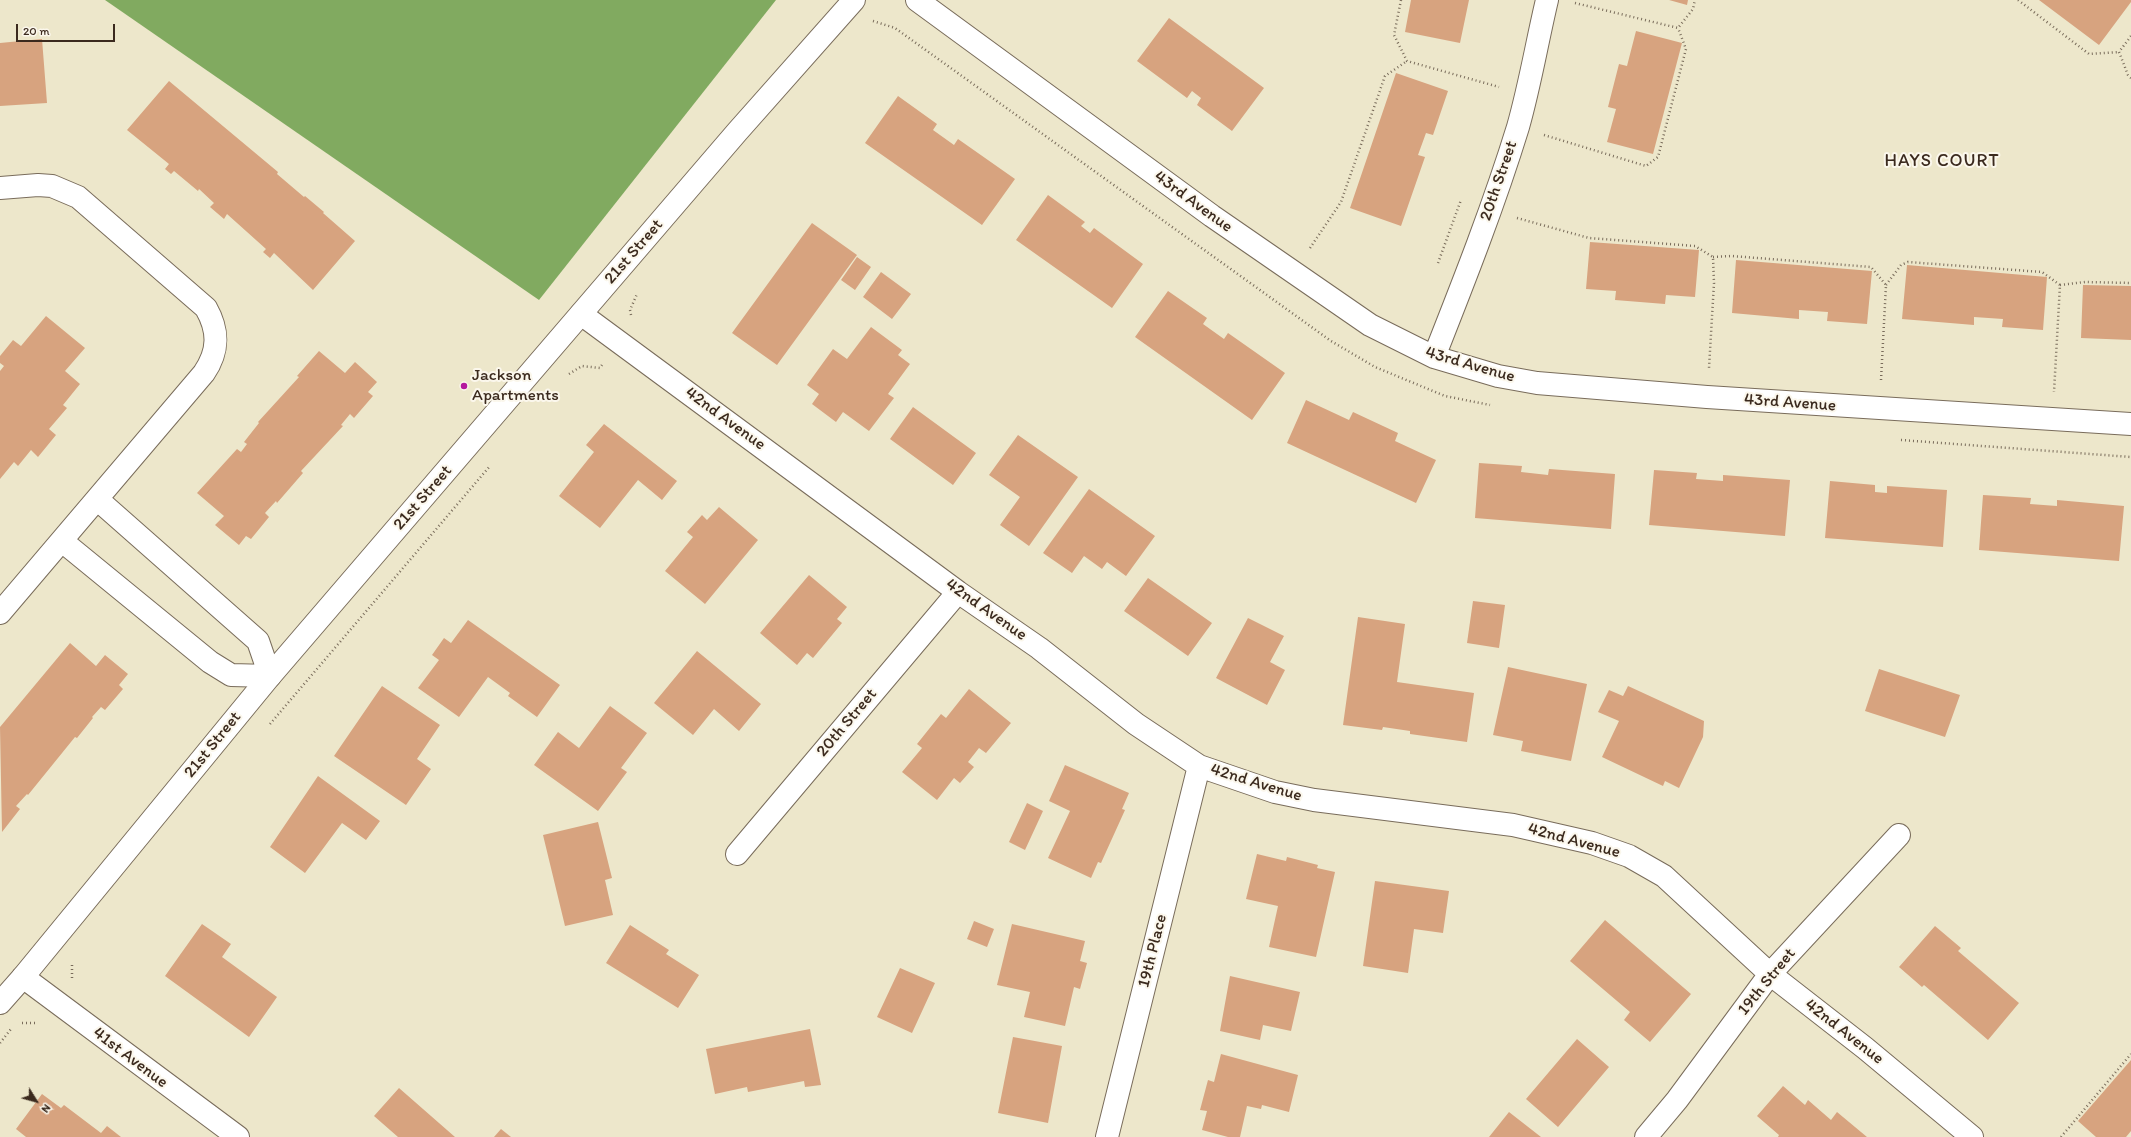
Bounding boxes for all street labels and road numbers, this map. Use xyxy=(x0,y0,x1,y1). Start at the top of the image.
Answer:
street label: 20th Street xyxy=(1476,138,1522,224)
street label: 43rd Avenue xyxy=(1150,167,1236,237)
street label: 21st Street xyxy=(600,215,668,289)
street label: 43rd Avenue xyxy=(1423,342,1517,388)
street label: 42nd Avenue xyxy=(681,383,769,455)
street label: 43rd Avenue xyxy=(1743,390,1837,416)
street label: 21st Street xyxy=(389,461,457,535)
street label: 42nd Avenue xyxy=(941,574,1031,646)
street label: 20th Street xyxy=(812,685,882,761)
street label: 21st Street xyxy=(180,708,246,782)
street label: 42nd Avenue xyxy=(1208,759,1304,807)
street label: 42nd Avenue xyxy=(1526,819,1622,863)
street label: 19th Place xyxy=(1134,912,1172,990)
street label: 19th Street xyxy=(1734,944,1800,1020)
street label: 42nd Avenue xyxy=(1800,995,1888,1069)
street label: 41st Avenue xyxy=(88,1023,172,1093)

